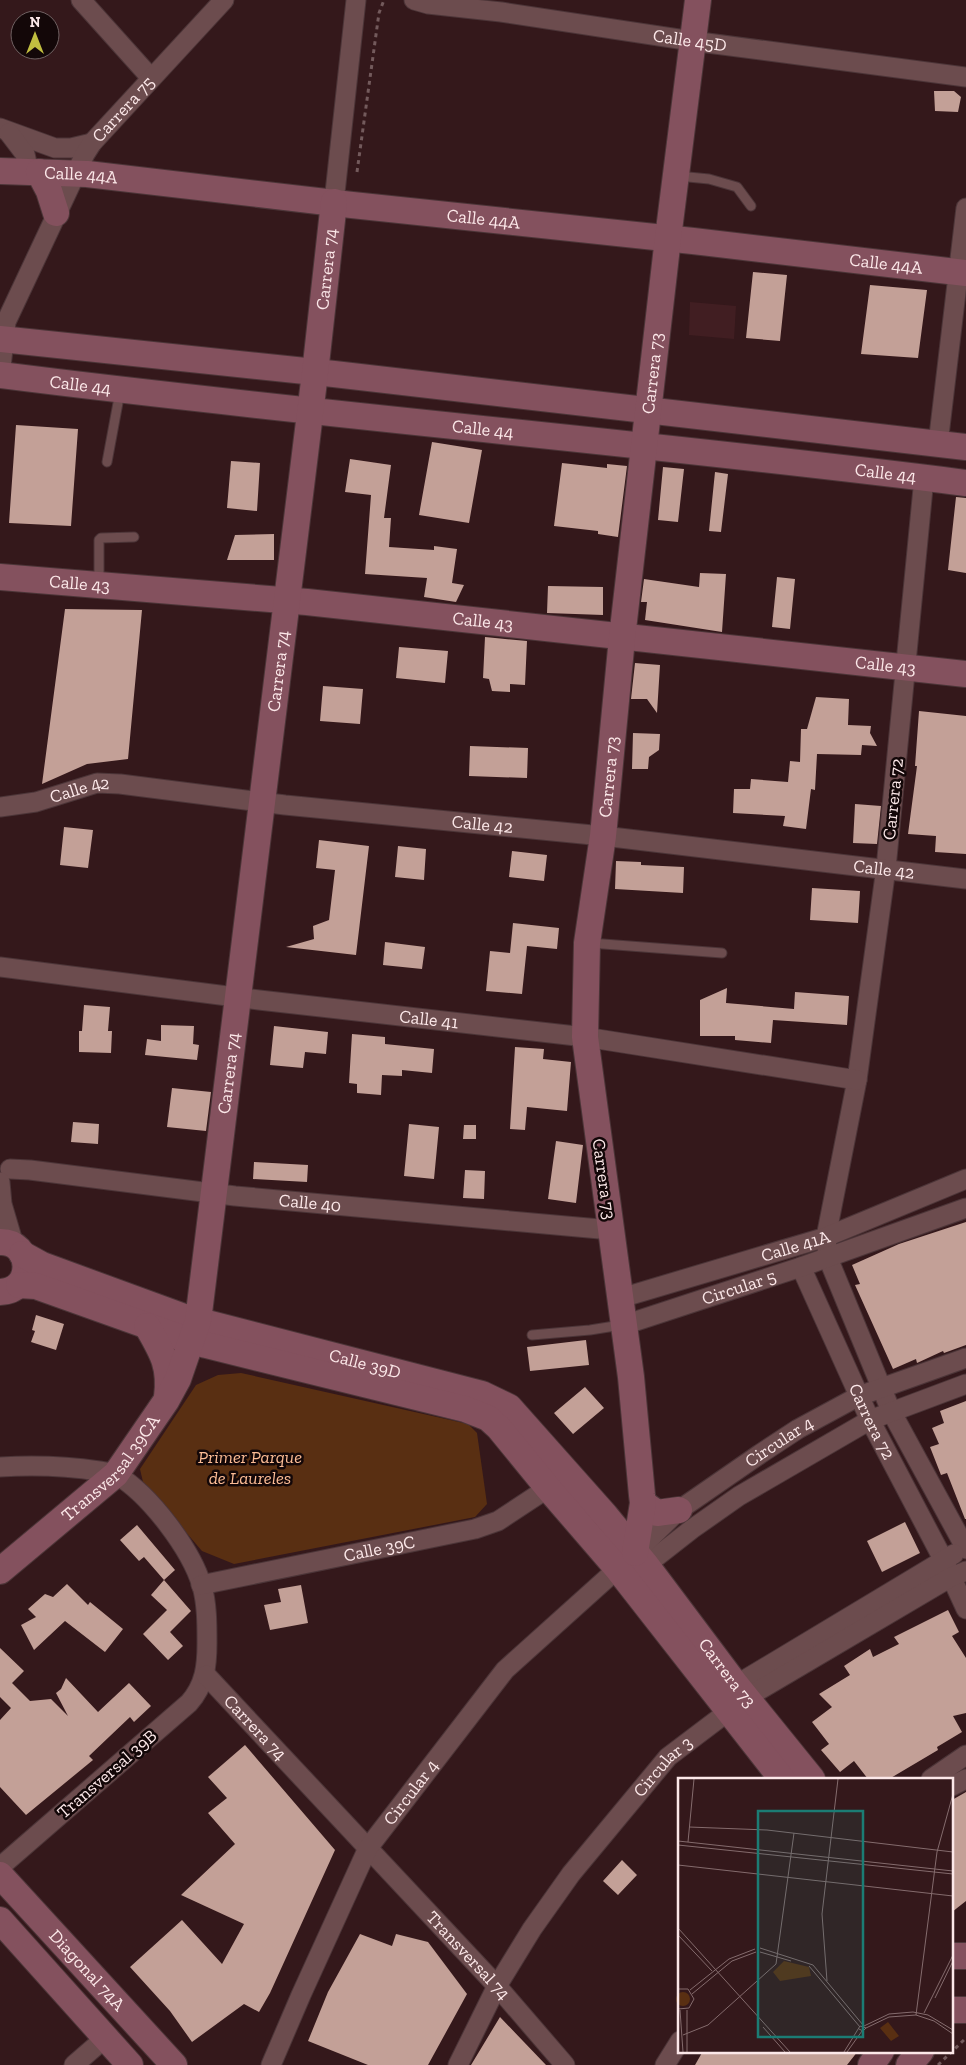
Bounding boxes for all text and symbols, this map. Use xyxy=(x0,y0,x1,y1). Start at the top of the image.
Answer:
north arrow xyxy=(10,10,60,60)
text: N xyxy=(30,14,41,31)
street label: Calle 45D xyxy=(652,24,728,56)
street label: Carrera 75 xyxy=(87,72,159,147)
street label: Calle 44A xyxy=(44,162,119,189)
street label: Calle 44A xyxy=(446,204,521,234)
street label: Carrera 74 xyxy=(311,227,342,311)
street label: Calle 44A xyxy=(848,248,924,279)
street label: Carrera 73 xyxy=(637,331,668,415)
street label: Calle 44 xyxy=(48,370,113,400)
street label: Calle 44 xyxy=(451,415,515,443)
street label: Calle 44 xyxy=(854,458,918,488)
street label: Calle 43 xyxy=(48,570,111,597)
street label: Calle 43 xyxy=(451,607,515,635)
street label: Carrera 74 xyxy=(262,629,294,713)
street label: Calle 43 xyxy=(854,651,917,679)
street label: Carrera 73 xyxy=(594,735,624,818)
street label: Carrera 72 xyxy=(878,757,908,841)
street label: Calle 42 xyxy=(47,771,110,808)
street label: Calle 42 xyxy=(451,810,514,838)
street label: Calle 42 xyxy=(852,855,916,884)
street label: Calle 41 xyxy=(398,1005,460,1034)
street label: Carrera 74 xyxy=(213,1031,245,1115)
street label: Carrera 73 xyxy=(587,1137,621,1221)
street label: Calle 40 xyxy=(278,1189,342,1217)
street label: Calle 41A xyxy=(758,1225,833,1267)
street label: Circular 5 xyxy=(699,1265,779,1310)
street label: Calle 39D xyxy=(327,1344,403,1384)
street label: Carrera 72 xyxy=(844,1380,900,1463)
street label: Transversal 39CA xyxy=(57,1410,165,1526)
street label: Circular 4 xyxy=(741,1412,818,1472)
park label: Primer Parque de Laureles xyxy=(198,1446,302,1489)
street label: Calle 39C xyxy=(342,1531,417,1567)
street label: Carrera 73 xyxy=(694,1634,761,1712)
street label: Carrera 74 xyxy=(219,1690,291,1765)
street label: Transversal 39B xyxy=(53,1725,161,1823)
street label: Circular 3 xyxy=(629,1731,697,1801)
street label: Circular 4 xyxy=(379,1755,443,1830)
inset map xyxy=(678,1778,954,2052)
street label: Transversal 74 xyxy=(422,1906,515,2005)
street label: Diagonal 74A xyxy=(44,1925,130,2016)

